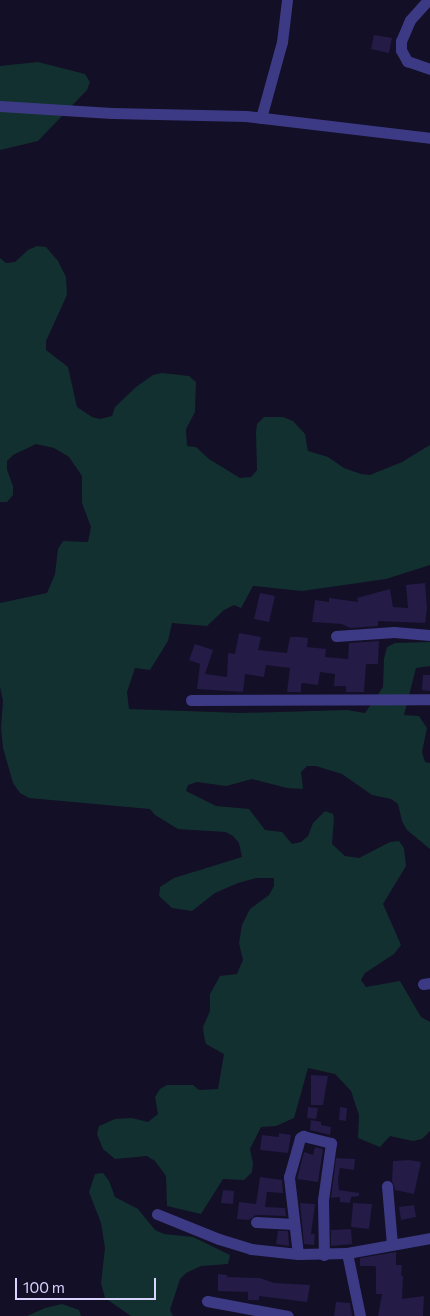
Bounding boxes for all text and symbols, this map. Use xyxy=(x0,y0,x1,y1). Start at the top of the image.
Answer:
scale bar xyxy=(18,1268,159,1300)
text: 100 m xyxy=(23,1278,65,1296)

